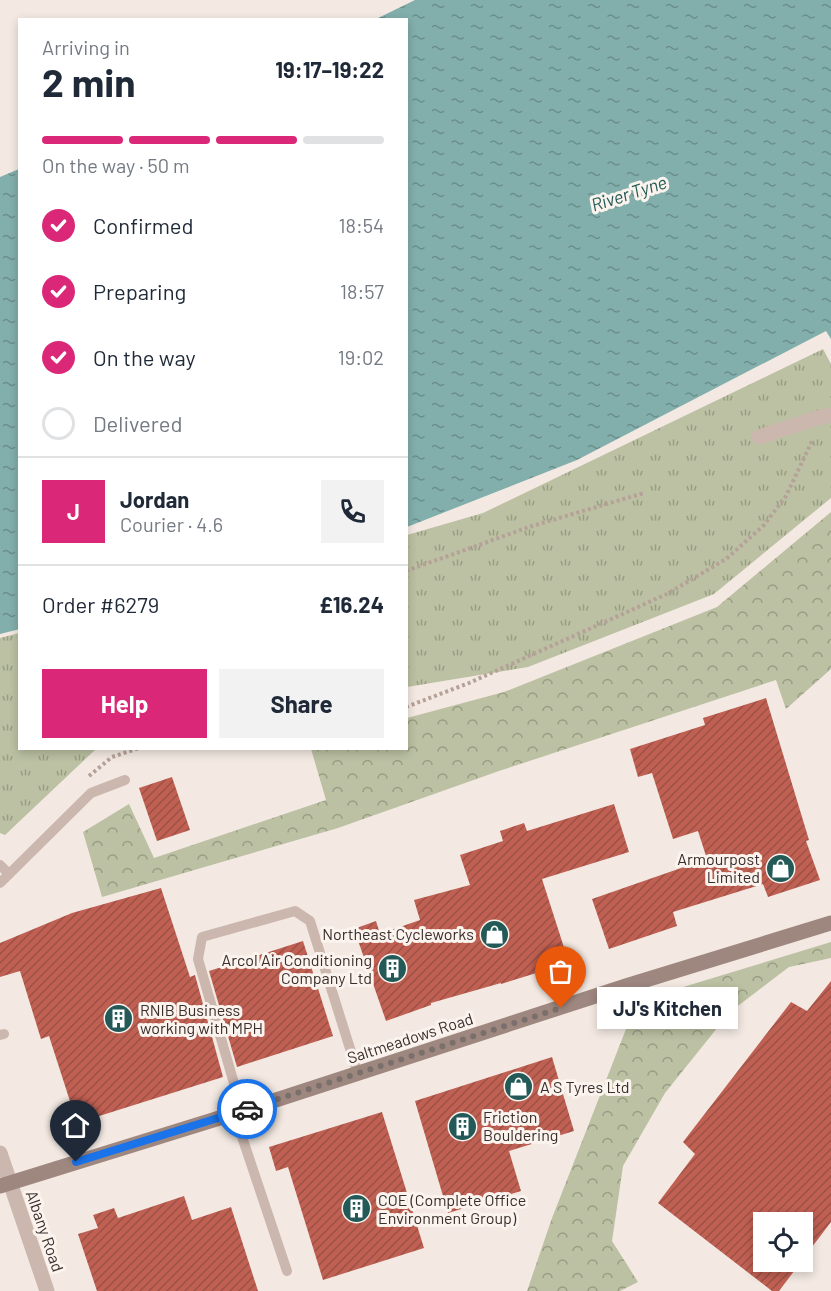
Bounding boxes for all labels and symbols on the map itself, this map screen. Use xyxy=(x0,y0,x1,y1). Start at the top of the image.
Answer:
water label: River Tyne xyxy=(588,170,669,216)
place label: Armourpost Limited xyxy=(677,849,760,886)
shop icon: Armourpost Limited xyxy=(765,852,797,884)
shop icon: Northeast Cycleworks xyxy=(479,918,511,950)
place label: Northeast Cycleworks xyxy=(322,924,474,943)
pin xyxy=(535,946,586,1008)
place label: Arcol Air Conditioning Company Ltd xyxy=(222,950,372,987)
building icon: Arcol Air Conditioning Company Ltd xyxy=(377,953,409,985)
callout: JJ's Kitchen xyxy=(597,987,738,1029)
place label: RNIB Business working with MPH xyxy=(140,1000,263,1037)
building icon: RNIB Business working with MPH xyxy=(103,1003,135,1035)
street label: Saltmeadows Road xyxy=(345,1008,475,1067)
shop icon: A S Tyres Ltd xyxy=(503,1071,535,1103)
place label: A S Tyres Ltd xyxy=(540,1077,630,1096)
courier xyxy=(217,1079,277,1139)
pin xyxy=(50,1100,101,1162)
place label: Friction Bouldering xyxy=(483,1107,558,1144)
building icon: Friction Bouldering xyxy=(446,1110,478,1142)
street label: Albany Road xyxy=(23,1188,68,1274)
place label: COE (Complete Office Environment Group) xyxy=(378,1190,526,1227)
building icon: COE (Complete Office Environment Group) xyxy=(341,1193,373,1225)

